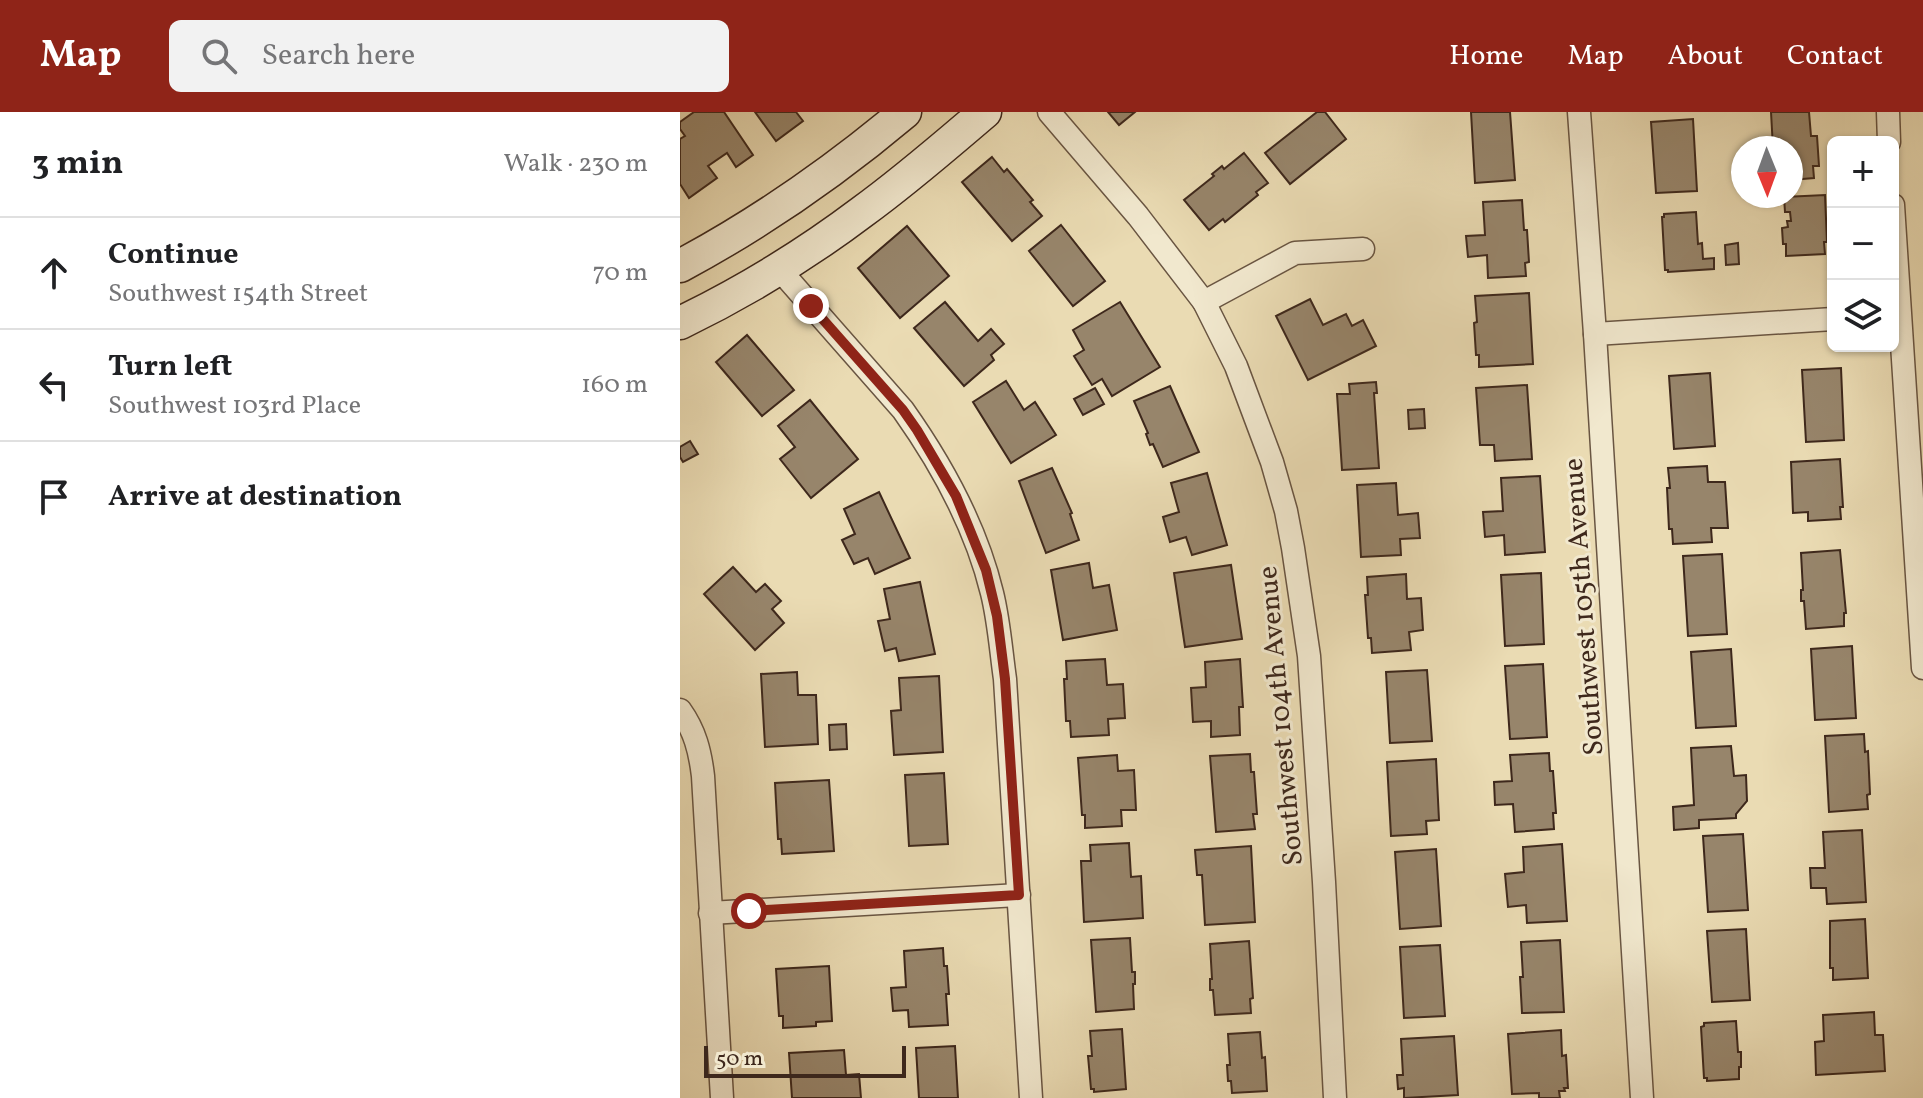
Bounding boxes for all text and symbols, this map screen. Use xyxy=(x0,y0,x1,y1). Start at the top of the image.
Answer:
search box xyxy=(169,20,729,92)
text: Map xyxy=(40,30,121,83)
icon: search xyxy=(197,34,241,78)
text: Search here xyxy=(261,35,415,77)
text: Home xyxy=(1449,37,1523,76)
text: Map xyxy=(1567,37,1623,76)
text: About xyxy=(1667,37,1743,76)
text: Contact xyxy=(1787,37,1883,76)
north arrow xyxy=(1731,136,1803,208)
map controls xyxy=(1827,136,1899,352)
button: + xyxy=(1827,136,1899,208)
text: 3 min xyxy=(32,141,123,188)
text: Walk · 230 m xyxy=(504,146,648,182)
button: − xyxy=(1827,208,1899,280)
text: Continue xyxy=(108,234,239,276)
icon: ahead xyxy=(32,251,76,295)
text: 70 m xyxy=(593,255,648,291)
text: Southwest 154th Street xyxy=(108,276,368,312)
button: layers xyxy=(1827,280,1899,352)
route end xyxy=(793,288,829,324)
text: Turn left xyxy=(108,346,232,388)
icon: left xyxy=(32,363,76,407)
text: 160 m xyxy=(581,367,648,403)
text: Southwest 103rd Place xyxy=(108,388,361,424)
street label: Southwest 105th Avenue xyxy=(1555,457,1614,757)
icon: arrive xyxy=(32,475,76,519)
text: Arrive at destination xyxy=(108,476,402,518)
street label: Southwest 104th Avenue xyxy=(1249,564,1314,867)
route start xyxy=(731,893,767,929)
scale bar xyxy=(704,1042,906,1078)
text: 50 m xyxy=(716,1044,763,1075)

